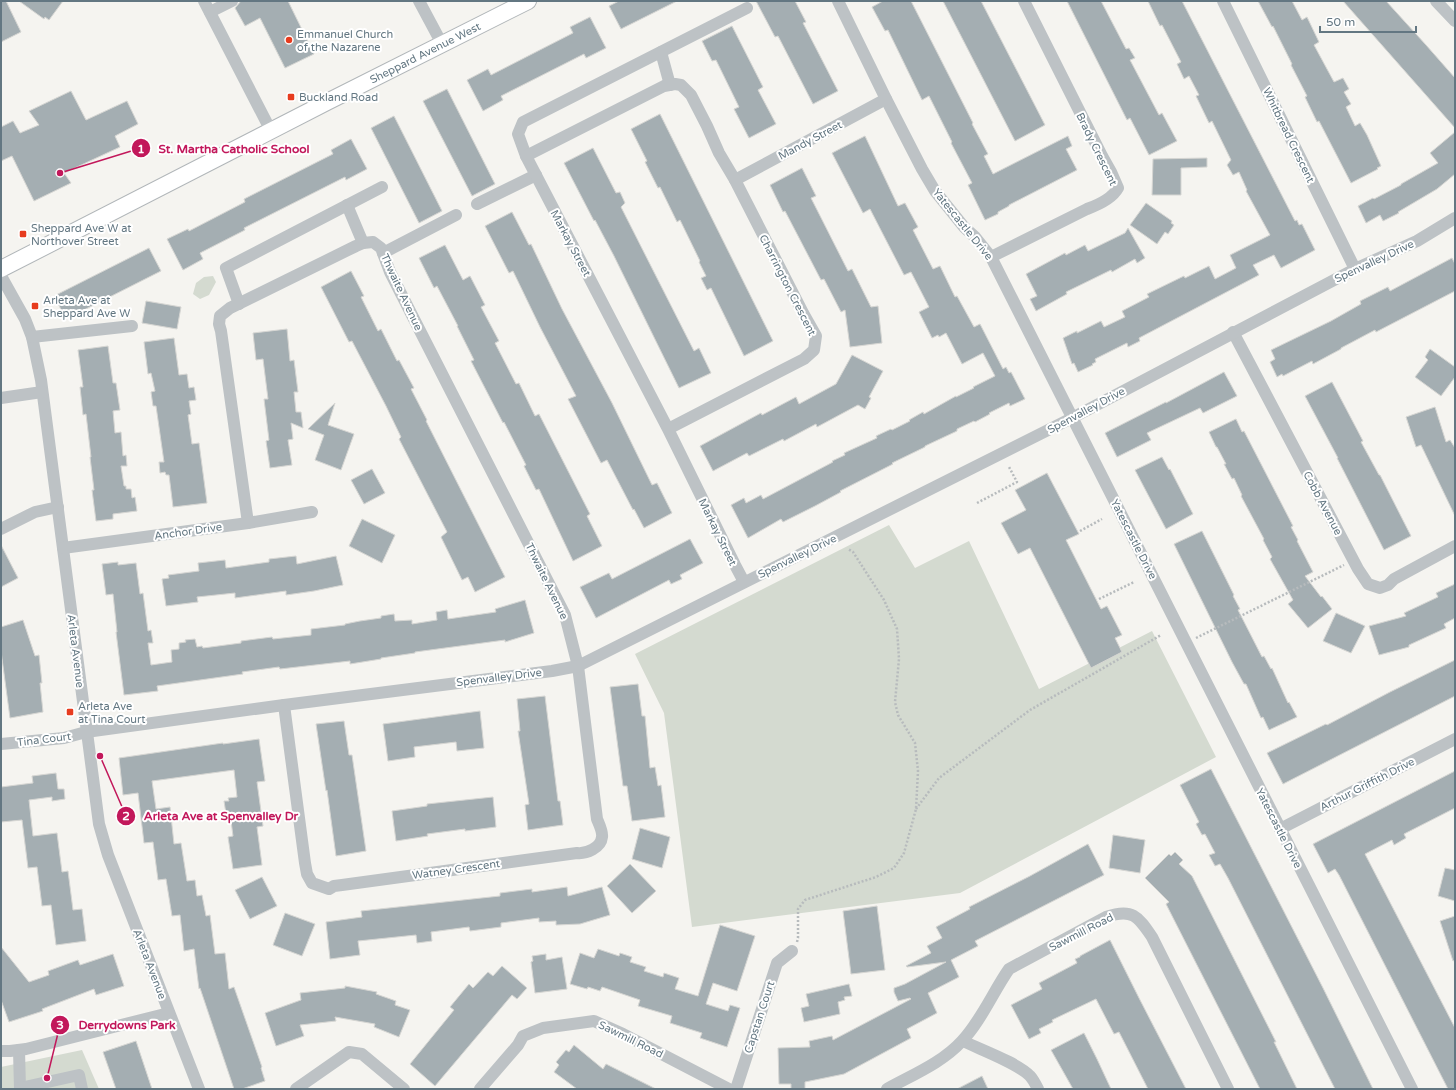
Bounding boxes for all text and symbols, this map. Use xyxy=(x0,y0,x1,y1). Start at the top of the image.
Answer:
scale bar xyxy=(1320,8,1416,34)
text: 50 m xyxy=(1326,15,1355,29)
street label: Sheppard Avenue West xyxy=(368,20,483,86)
place label: Emmanuel Church of the Nazarene xyxy=(297,28,393,54)
marker: Emmanuel Church of the Nazarene xyxy=(284,35,294,45)
street label: Whitbread Crescent xyxy=(1260,86,1317,185)
place label: Buckland Road xyxy=(299,91,378,104)
marker: Buckland Road xyxy=(286,92,296,102)
street label: Brady Crescent xyxy=(1073,111,1120,188)
street label: Mandy Street xyxy=(776,118,844,163)
callout: St. Martha Catholic School xyxy=(131,136,318,160)
text: 1 xyxy=(137,142,145,156)
text: St. Martha Catholic School xyxy=(159,142,309,156)
street label: Yatescastle Drive xyxy=(930,186,995,263)
street label: Markay Street xyxy=(548,208,593,279)
place label: Sheppard Ave W at Northover Street xyxy=(31,222,131,248)
marker: Sheppard Ave W at Northover Street xyxy=(18,229,28,239)
street label: Charrington Crescent xyxy=(756,233,819,338)
street label: Spenvalley Drive xyxy=(1333,237,1416,286)
street label: Thwaite Avenue xyxy=(378,252,425,333)
place label: Arleta Ave at Sheppard Ave W xyxy=(43,294,130,320)
marker: Arleta Ave at Sheppard Ave W xyxy=(30,301,40,311)
street label: Spenvalley Drive xyxy=(1045,385,1127,436)
street label: Cobb Avenue xyxy=(1300,469,1345,537)
street label: Markay Street xyxy=(696,496,739,568)
street label: Yatescastle Drive xyxy=(1108,497,1159,581)
street label: Anchor Drive xyxy=(153,520,223,543)
street label: Spenvalley Drive xyxy=(756,532,839,581)
street label: Thwaite Avenue xyxy=(522,541,571,622)
street label: Arleta Avenue xyxy=(65,614,86,689)
street label: Spenvalley Drive xyxy=(456,666,542,689)
place label: Arleta Ave at Tina Court xyxy=(78,700,145,726)
marker: Arleta Ave at Tina Court xyxy=(65,707,75,717)
street label: Tina Court xyxy=(16,730,72,749)
street label: Arthur Griffith Drive xyxy=(1318,755,1417,814)
street label: Yatescastle Drive xyxy=(1253,786,1304,870)
callout: Arleta Ave at Spenvalley Dr xyxy=(116,804,306,828)
text: 2 xyxy=(122,809,130,823)
text: Arleta Ave at Spenvalley Dr xyxy=(144,809,299,824)
street label: Watney Crescent xyxy=(411,857,501,882)
street label: Sawmill Road xyxy=(1047,911,1116,954)
street label: Arleta Avenue xyxy=(130,927,169,1001)
street label: Capstan Court xyxy=(742,979,777,1055)
callout: Derrydowns Park xyxy=(50,1013,184,1037)
text: 3 xyxy=(56,1018,64,1032)
text: Derrydowns Park xyxy=(78,1018,176,1033)
street label: Sawmill Road xyxy=(596,1018,665,1061)

